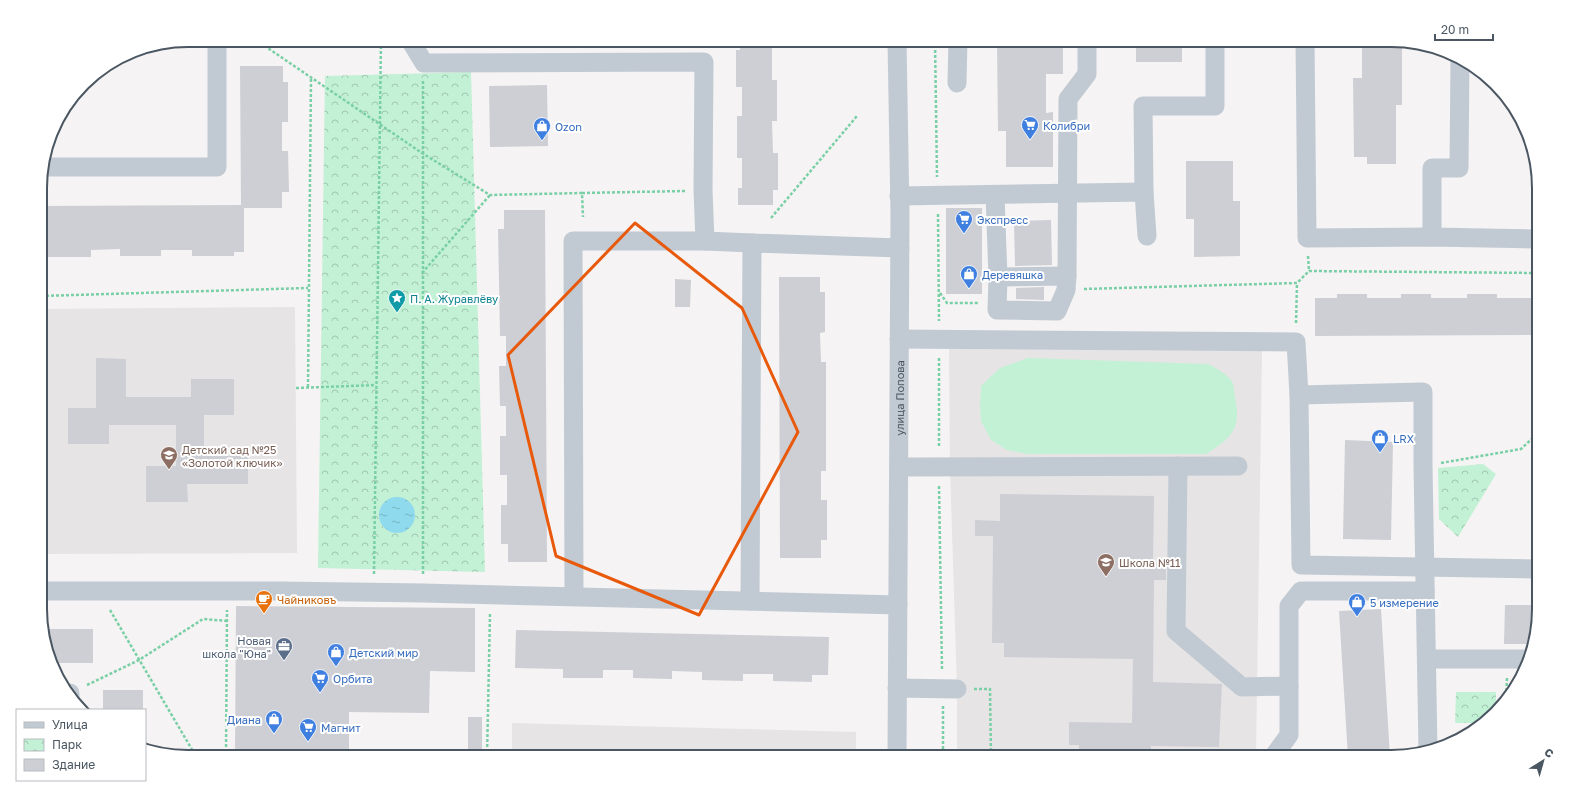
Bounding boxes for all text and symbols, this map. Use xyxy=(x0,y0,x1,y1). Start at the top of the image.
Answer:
scale bar xyxy=(1435,16,1493,42)
text: 20 m xyxy=(1441,22,1469,37)
supermarket icon: Колибри xyxy=(1020,115,1040,140)
shop icon: Ozon xyxy=(532,116,552,141)
place label: Колибри xyxy=(1043,119,1090,132)
place label: Ozon xyxy=(555,120,582,133)
supermarket icon: Экспресс xyxy=(954,209,974,234)
place label: Экспресс xyxy=(977,213,1028,226)
shop icon: Деревяшка xyxy=(959,264,979,289)
place label: Деревяшка xyxy=(982,268,1043,281)
place icon: П. А. Журавлёву xyxy=(387,288,407,313)
place label: П. А. Журавлёву xyxy=(410,292,498,305)
street label: улица Попова xyxy=(892,360,906,436)
shop icon: LRX xyxy=(1370,428,1390,453)
place label: LRX xyxy=(1393,432,1414,445)
place label: Детский сад №25 «Золотой ключик» xyxy=(182,443,283,469)
school or university icon: Детский сад №25 «Золотой ключик» xyxy=(159,445,179,470)
school or university icon: Школа №11 xyxy=(1096,552,1116,577)
place label: Школа №11 xyxy=(1119,556,1180,569)
cafe icon: Чайниковъ xyxy=(254,589,274,614)
shop icon: 5 измерение xyxy=(1347,592,1367,617)
place label: Чайниковъ xyxy=(277,593,337,606)
place label: 5 измерение xyxy=(1370,596,1439,609)
place label: Новая школа "Юна" xyxy=(202,634,271,660)
office icon: Новая школа "Юна" xyxy=(274,636,294,661)
shop icon: Детский мир xyxy=(326,642,346,667)
place label: Детский мир xyxy=(349,646,419,659)
supermarket icon: Орбита xyxy=(310,668,330,693)
place label: Орбита xyxy=(333,672,373,685)
legend xyxy=(16,709,146,781)
shop icon: Диана xyxy=(264,709,284,734)
place label: Диана xyxy=(227,713,261,726)
text: Улица xyxy=(52,717,88,732)
supermarket icon: Магнит xyxy=(298,717,318,742)
place label: Магнит xyxy=(321,721,361,734)
text: Парк xyxy=(52,737,82,752)
north arrow xyxy=(1523,741,1563,781)
text: С xyxy=(1542,745,1557,760)
text: Здание xyxy=(52,757,95,772)

